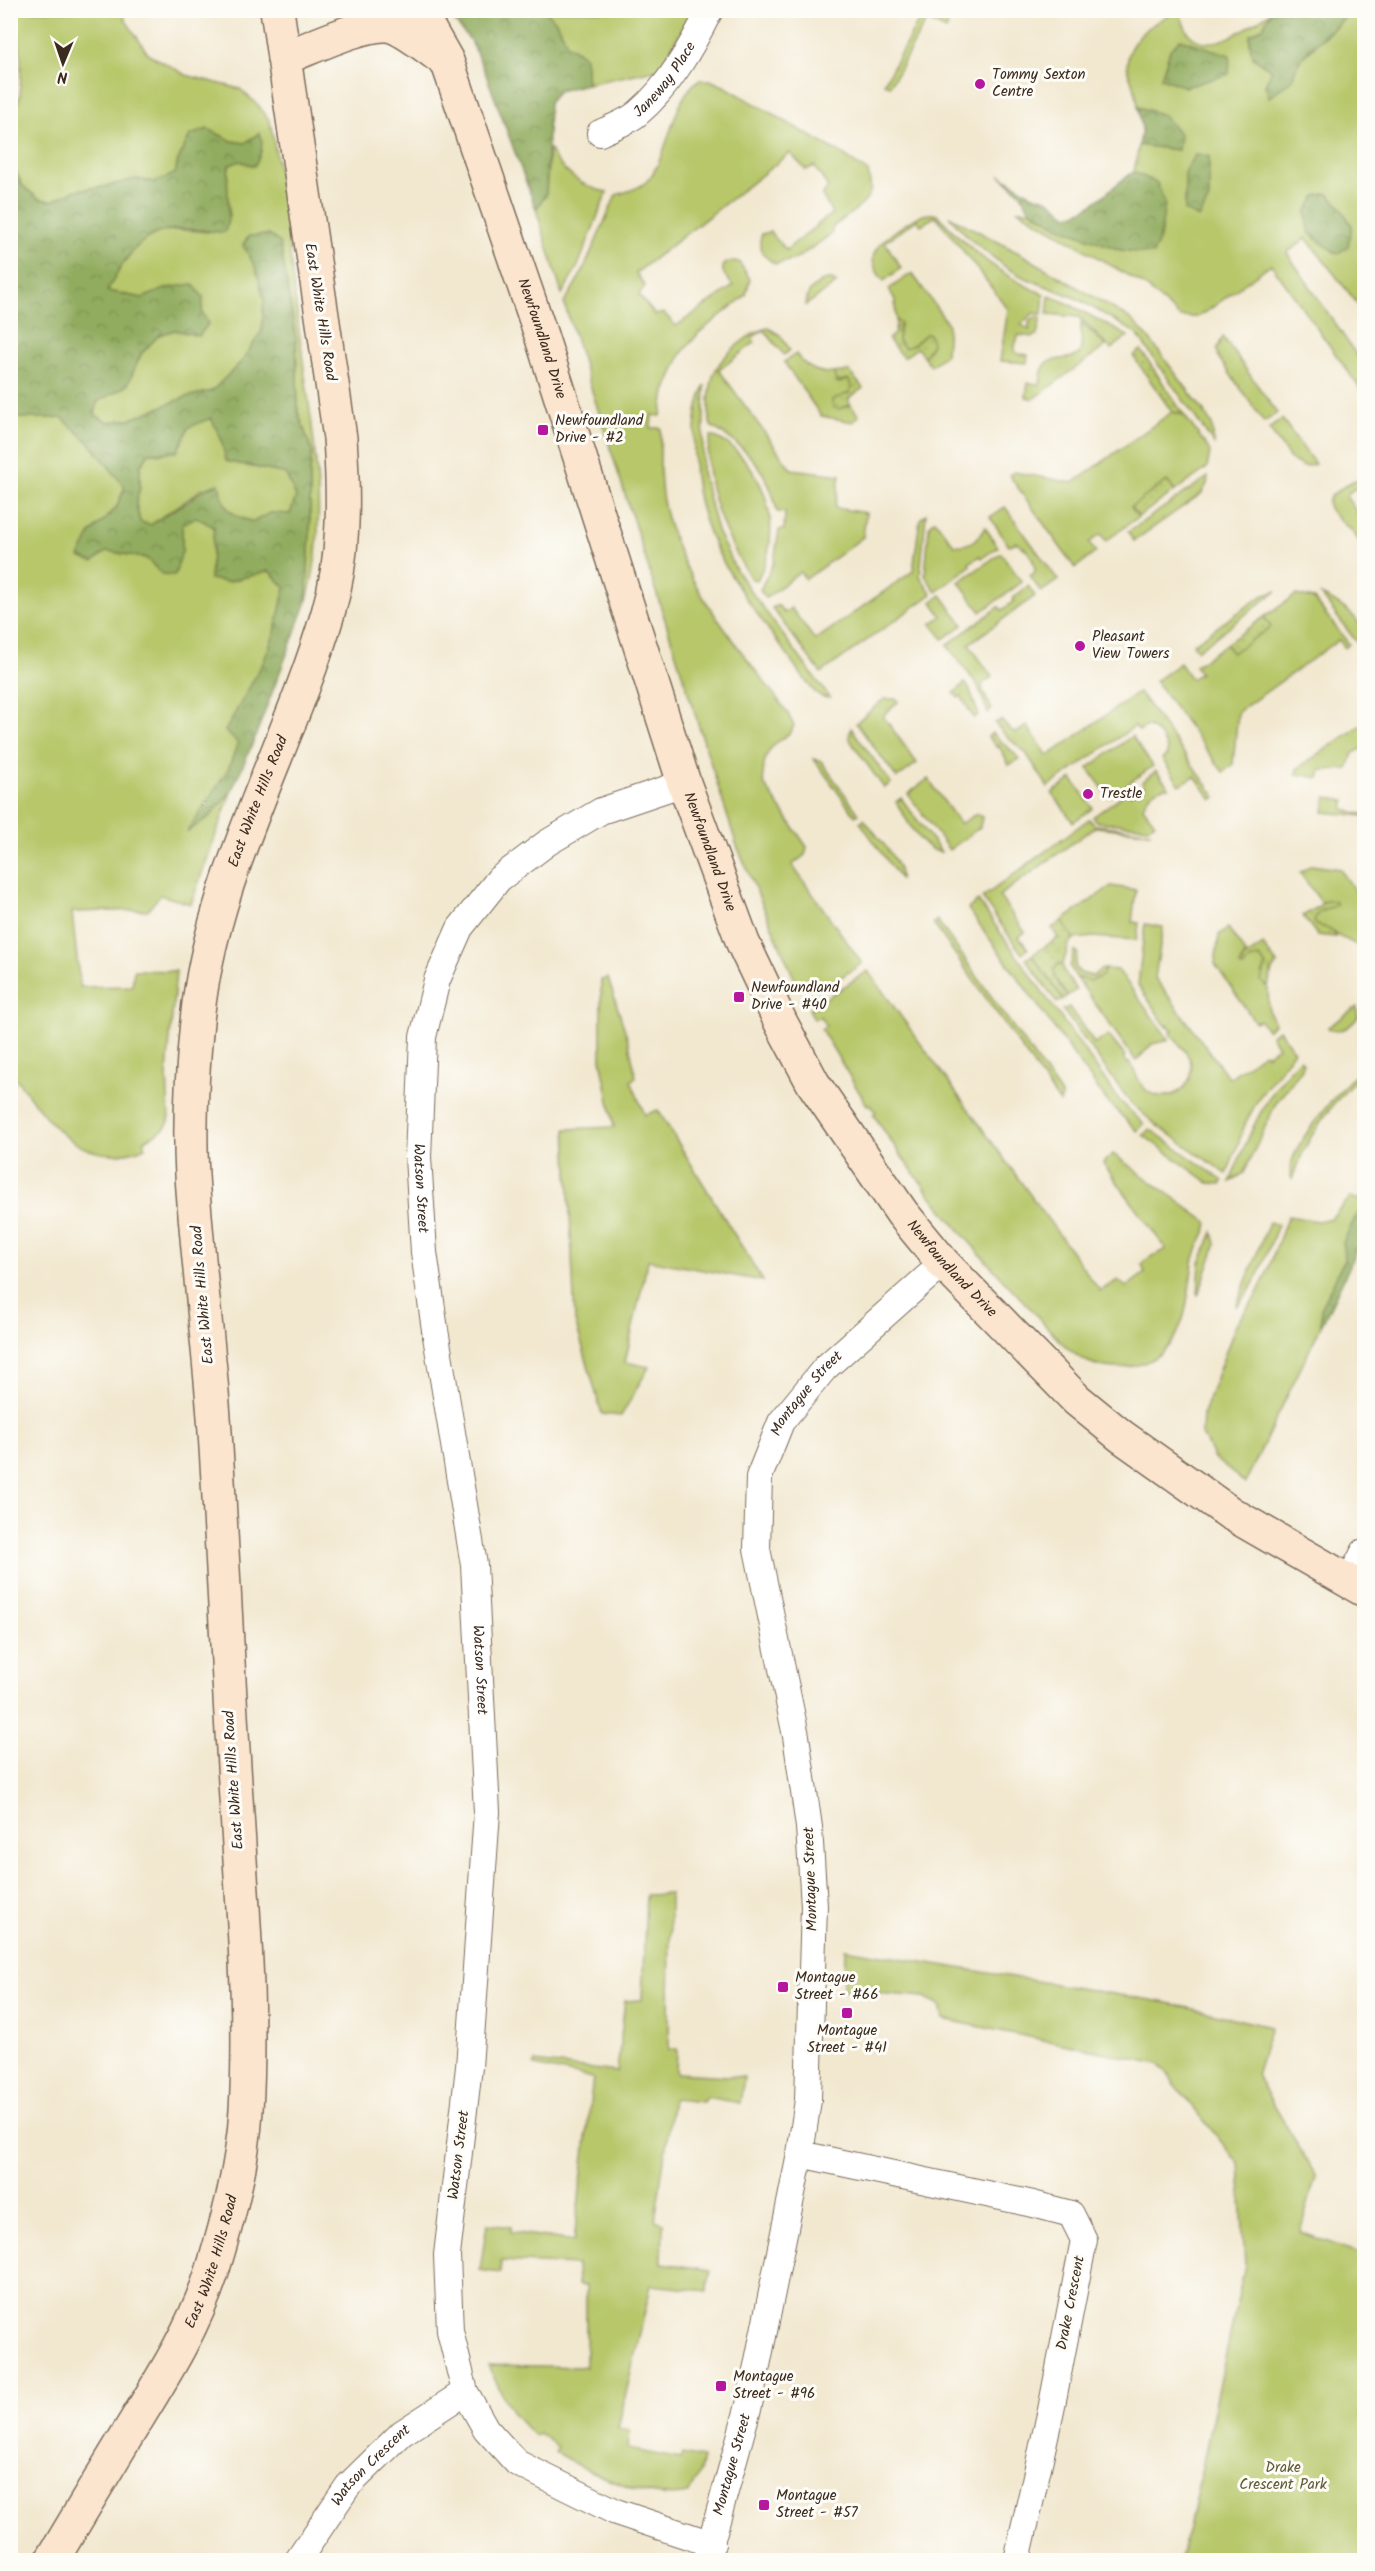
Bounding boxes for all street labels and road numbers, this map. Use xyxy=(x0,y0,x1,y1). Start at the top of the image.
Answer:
street label: Janeway Place xyxy=(628,37,703,124)
street label: East White Hills Road xyxy=(297,241,343,383)
street label: Newfoundland Drive xyxy=(510,275,573,402)
street label: East White Hills Road xyxy=(222,732,295,871)
street label: Newfoundland Drive xyxy=(676,789,742,915)
street label: Watson Street xyxy=(406,1143,435,1234)
street label: Newfoundland Drive xyxy=(900,1215,1003,1324)
street label: East White Hills Road xyxy=(185,1224,221,1365)
street label: Montague Street xyxy=(765,1345,849,1440)
street label: Watson Street xyxy=(465,1625,494,1716)
street label: East White Hills Road xyxy=(217,1709,251,1850)
street label: Montague Street xyxy=(797,1826,825,1932)
street label: Watson Street xyxy=(442,2109,476,2201)
street label: East White Hills Road xyxy=(179,2192,245,2333)
street label: Drake Crescent xyxy=(1050,2254,1092,2352)
street label: Montague Street xyxy=(707,2411,758,2518)
street label: Watson Crescent xyxy=(326,2418,416,2511)

